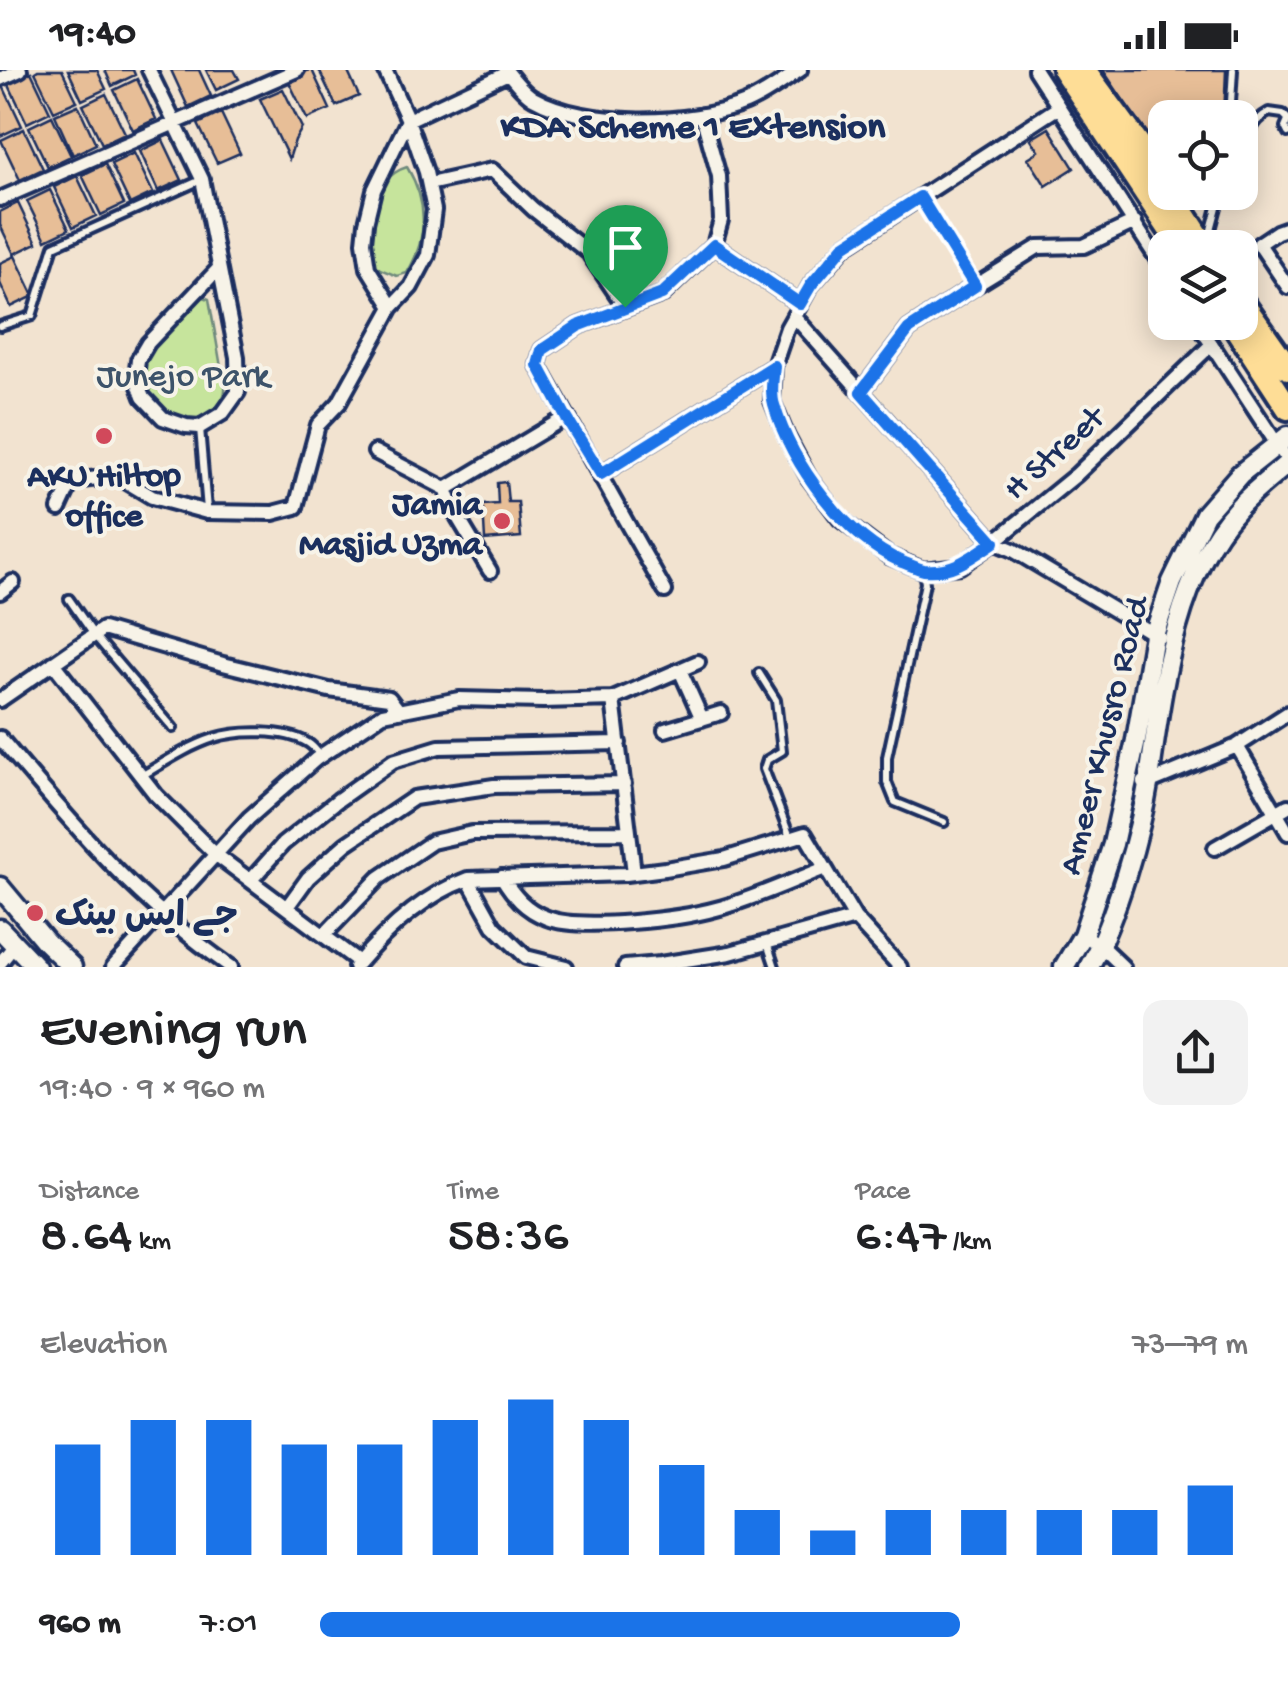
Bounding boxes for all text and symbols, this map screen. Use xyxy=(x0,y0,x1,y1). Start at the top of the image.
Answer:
text: 19:40 xyxy=(50,13,136,57)
map controls xyxy=(1148,100,1258,340)
button: locate xyxy=(1148,100,1258,210)
district label: KDA Scheme 1 Extension xyxy=(500,107,886,151)
pin xyxy=(583,205,668,308)
icon: arrive xyxy=(598,220,653,275)
button: layers xyxy=(1148,230,1258,340)
park label: Junejo Park xyxy=(96,358,273,399)
street label: H Street xyxy=(997,397,1117,511)
marker: AKU Hiltop office xyxy=(93,425,115,447)
place label: AKU Hiltop office xyxy=(26,458,181,539)
place label: Jamia Masjid Uzma xyxy=(299,486,484,567)
marker: Jamia Masjid Uzma xyxy=(491,510,513,532)
street label: Ameer Khusro Road xyxy=(1052,591,1161,880)
place label: جے ایس بینک xyxy=(55,898,238,939)
marker: جے ایس بینک xyxy=(24,902,46,924)
button: share xyxy=(1143,1000,1248,1105)
text: Evening run xyxy=(40,1001,307,1065)
text: 19:40 · 9 × 960 m xyxy=(40,1071,265,1109)
text: Distance xyxy=(40,1176,139,1209)
text: Time xyxy=(448,1176,499,1209)
text: Pace xyxy=(855,1176,910,1209)
text: 8.64 xyxy=(40,1209,132,1268)
text: 58:36 xyxy=(448,1209,568,1268)
text: 6:47 xyxy=(855,1209,946,1268)
text: km xyxy=(132,1226,171,1259)
text: /km xyxy=(946,1226,992,1259)
text: Elevation xyxy=(40,1327,167,1365)
text: 73–79 m xyxy=(1132,1327,1248,1365)
text: 960 m xyxy=(40,1606,121,1644)
text: 7:01 xyxy=(200,1606,258,1644)

